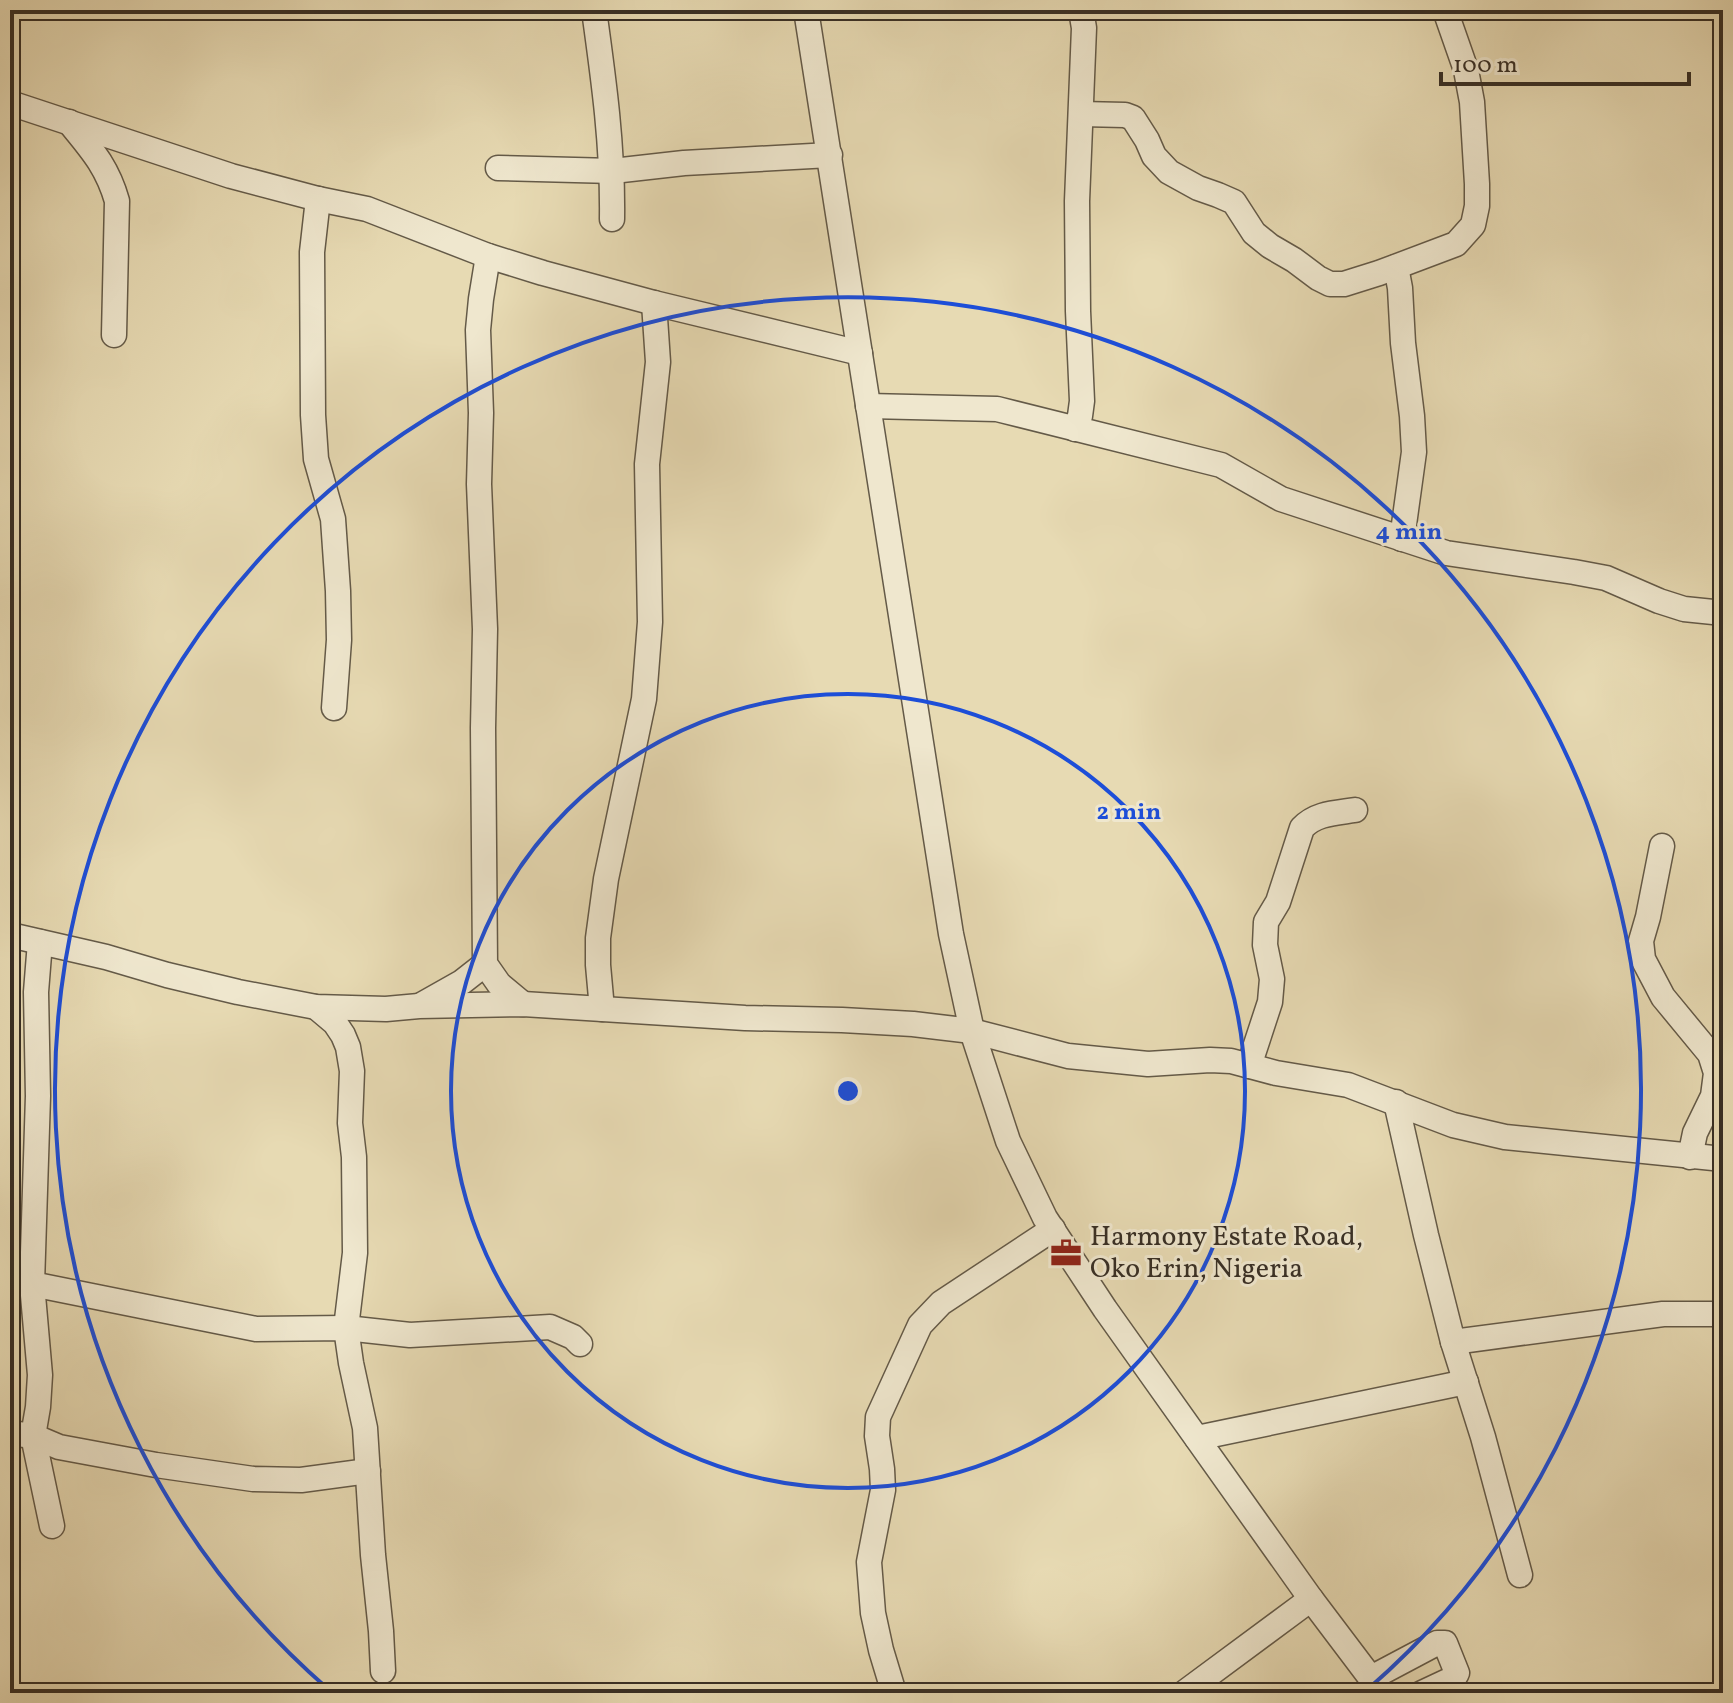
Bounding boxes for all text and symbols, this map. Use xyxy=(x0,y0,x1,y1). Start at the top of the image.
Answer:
scale bar xyxy=(1441,36,1689,86)
text: 100 m xyxy=(1453,49,1518,83)
text: 4 min xyxy=(1376,516,1443,550)
text: 2 min xyxy=(1097,796,1162,830)
centre of rings xyxy=(834,1077,862,1105)
place label: Harmony Estate Road, Oko Erin, Nigeria xyxy=(1090,1218,1363,1289)
office icon: Harmony Estate Road, Oko Erin, Nigeria xyxy=(1049,1236,1083,1270)

